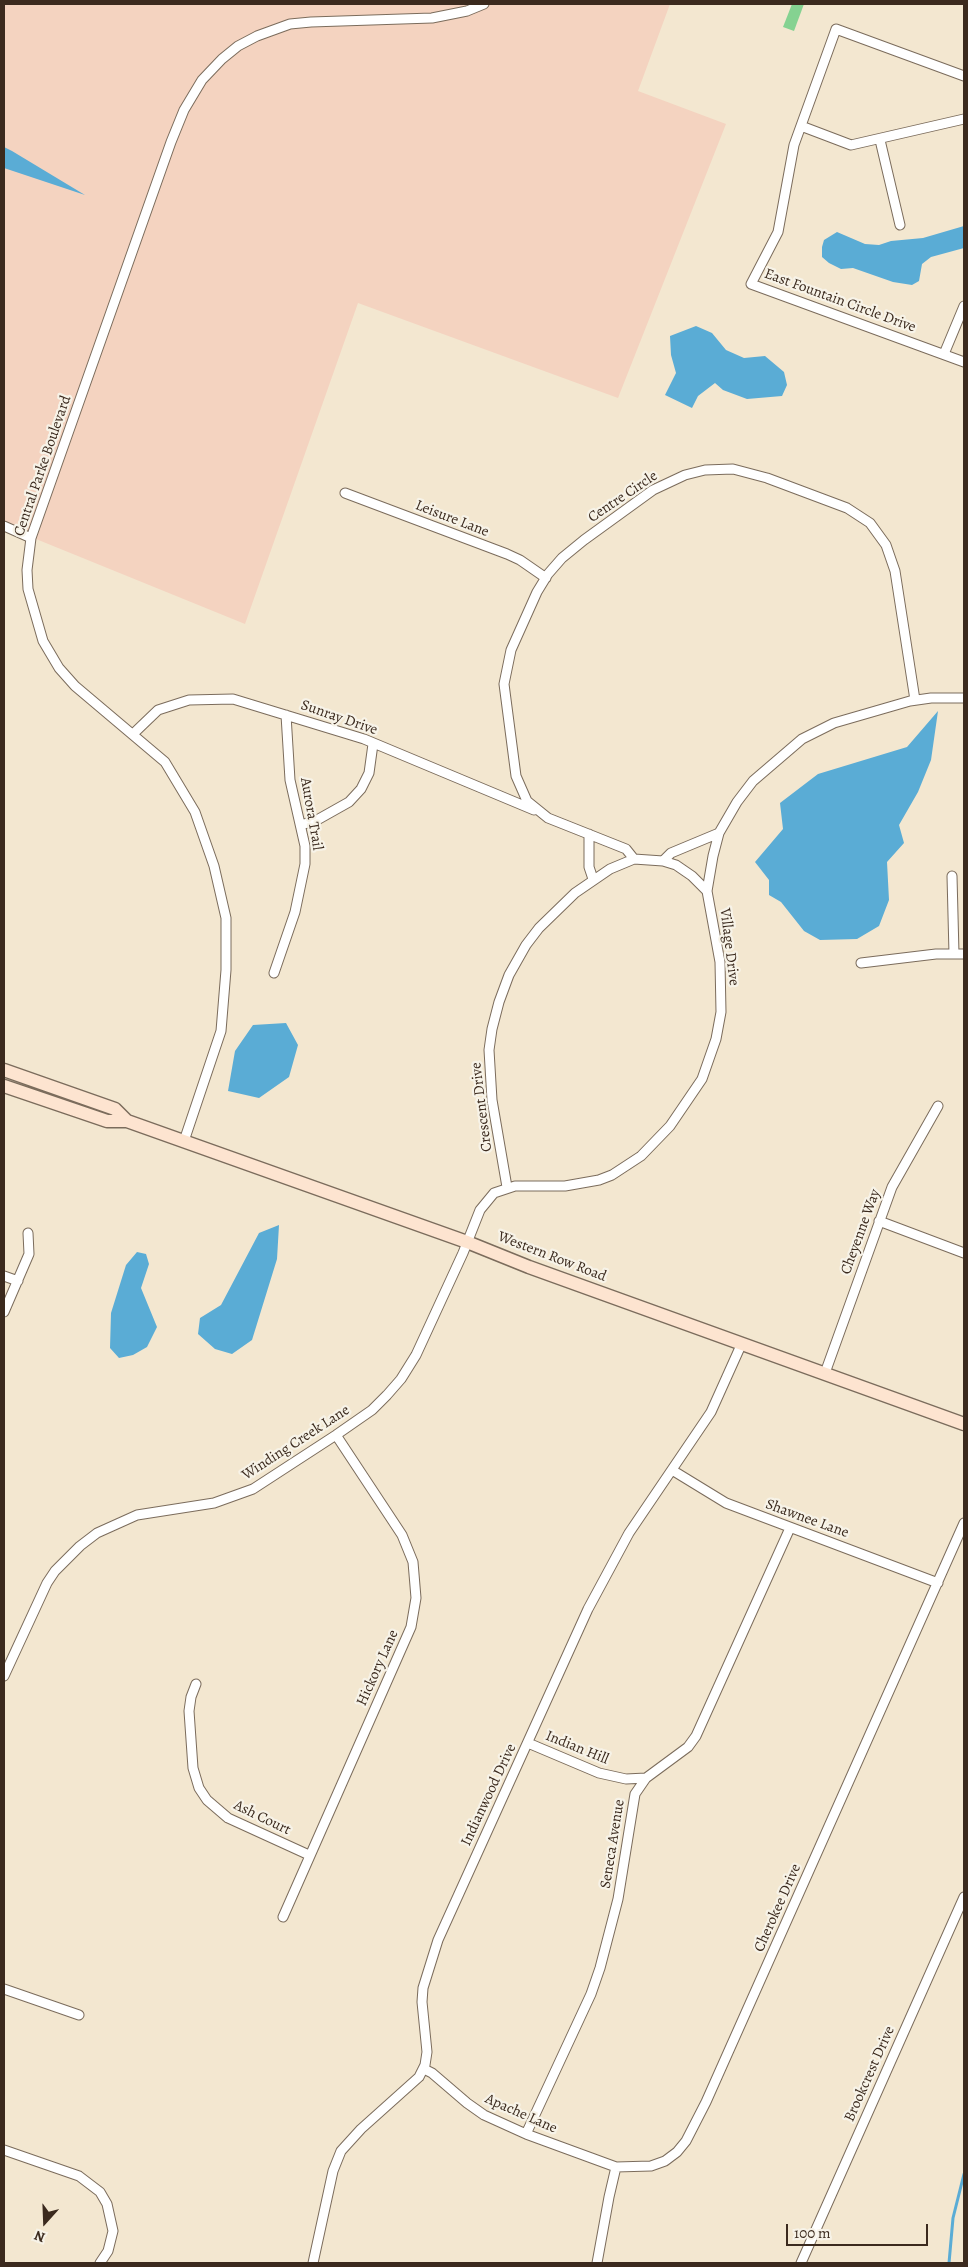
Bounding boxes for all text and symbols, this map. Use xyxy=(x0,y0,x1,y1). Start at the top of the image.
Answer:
street label: East Fountain Circle Drive xyxy=(762,265,918,337)
street label: Central Parke Boulevard xyxy=(10,393,76,539)
street label: Centre Circle xyxy=(585,467,661,527)
street label: Leisure Lane xyxy=(413,497,491,541)
street label: Sunray Drive xyxy=(298,696,380,740)
street label: Aurora Trail xyxy=(296,776,326,852)
street label: Village Drive xyxy=(715,907,743,987)
street label: Crescent Drive xyxy=(468,1061,496,1153)
street label: Cheyenne Way xyxy=(837,1187,885,1277)
street label: Western Row Road xyxy=(495,1228,609,1286)
street label: Winding Creek Lane xyxy=(239,1401,353,1485)
street label: Shawnee Lane xyxy=(763,1496,851,1542)
street label: Hickory Lane xyxy=(353,1627,403,1709)
street label: Indian Hill xyxy=(543,1727,611,1769)
street label: Indianwood Drive xyxy=(457,1741,521,1849)
street label: Ash Court xyxy=(231,1797,293,1839)
street label: Seneca Avenue xyxy=(597,1798,629,1890)
street label: Cherokee Drive xyxy=(751,1861,805,1955)
street label: Brookcrest Drive xyxy=(841,2023,899,2125)
street label: Apache Lane xyxy=(482,2090,560,2138)
north arrow xyxy=(20,2197,70,2247)
scale bar xyxy=(788,2214,930,2246)
text: 100 m xyxy=(794,2223,831,2243)
text: N xyxy=(32,2226,48,2247)

